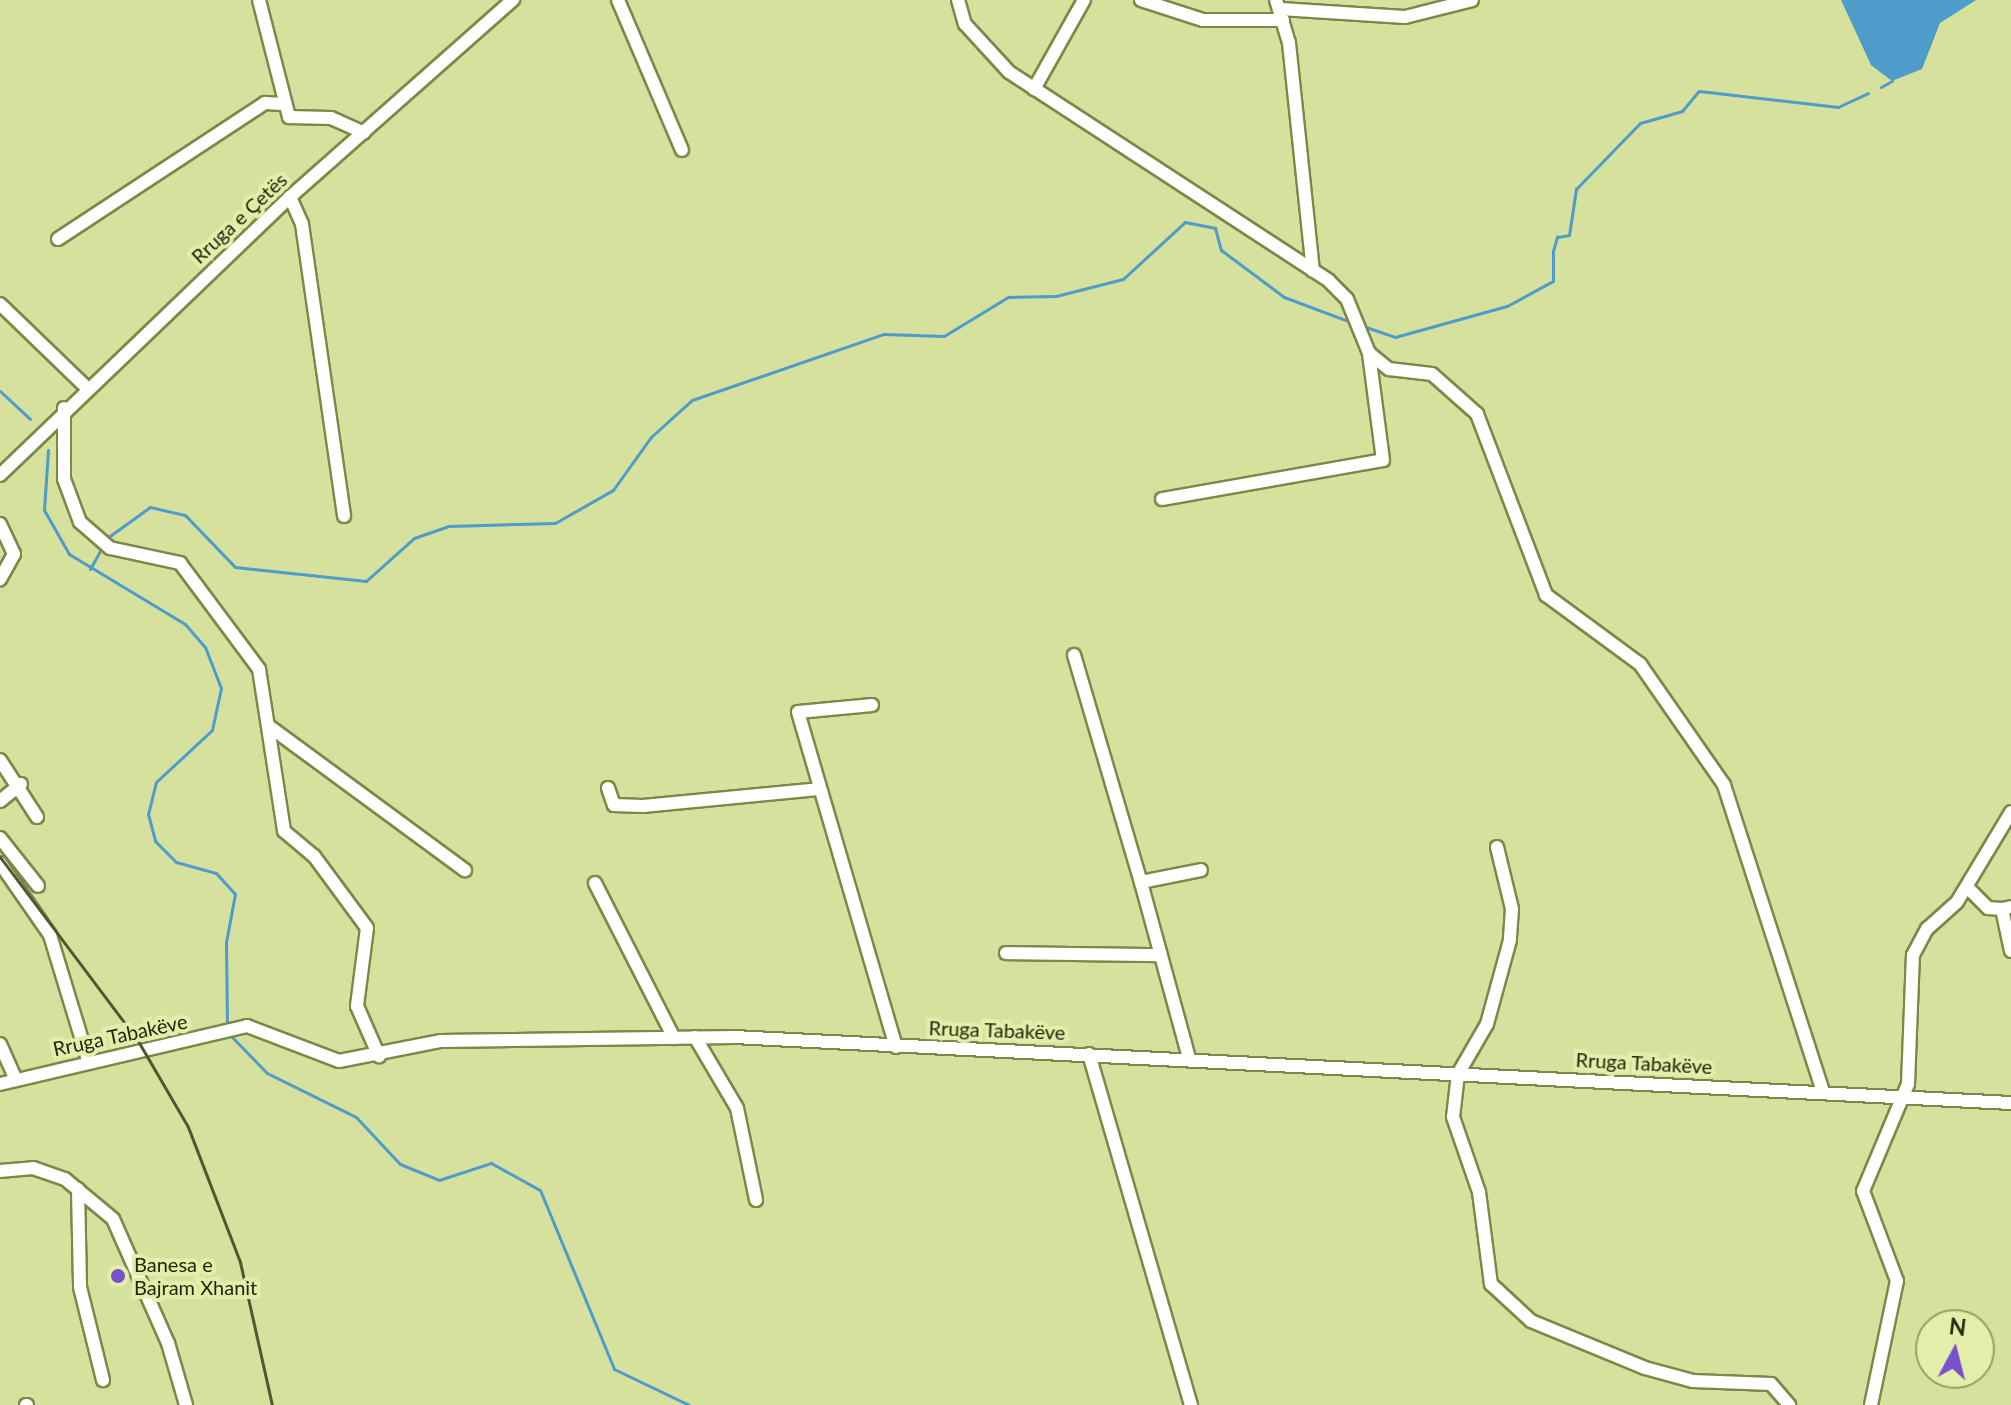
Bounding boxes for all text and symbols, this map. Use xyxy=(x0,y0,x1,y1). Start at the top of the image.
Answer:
street label: Rruga e Çetës xyxy=(186,168,292,268)
street label: Rruga Tabakëve xyxy=(50,1009,190,1061)
street label: Rruga Tabakëve xyxy=(928,1016,1066,1044)
street label: Rruga Tabakëve xyxy=(1575,1047,1713,1079)
place label: Banesa e Bajram Xhanit xyxy=(134,1252,257,1299)
marker: Banesa e Bajram Xhanit xyxy=(109,1267,127,1285)
north arrow xyxy=(1915,1309,1995,1389)
text: N xyxy=(1948,1312,1968,1341)

